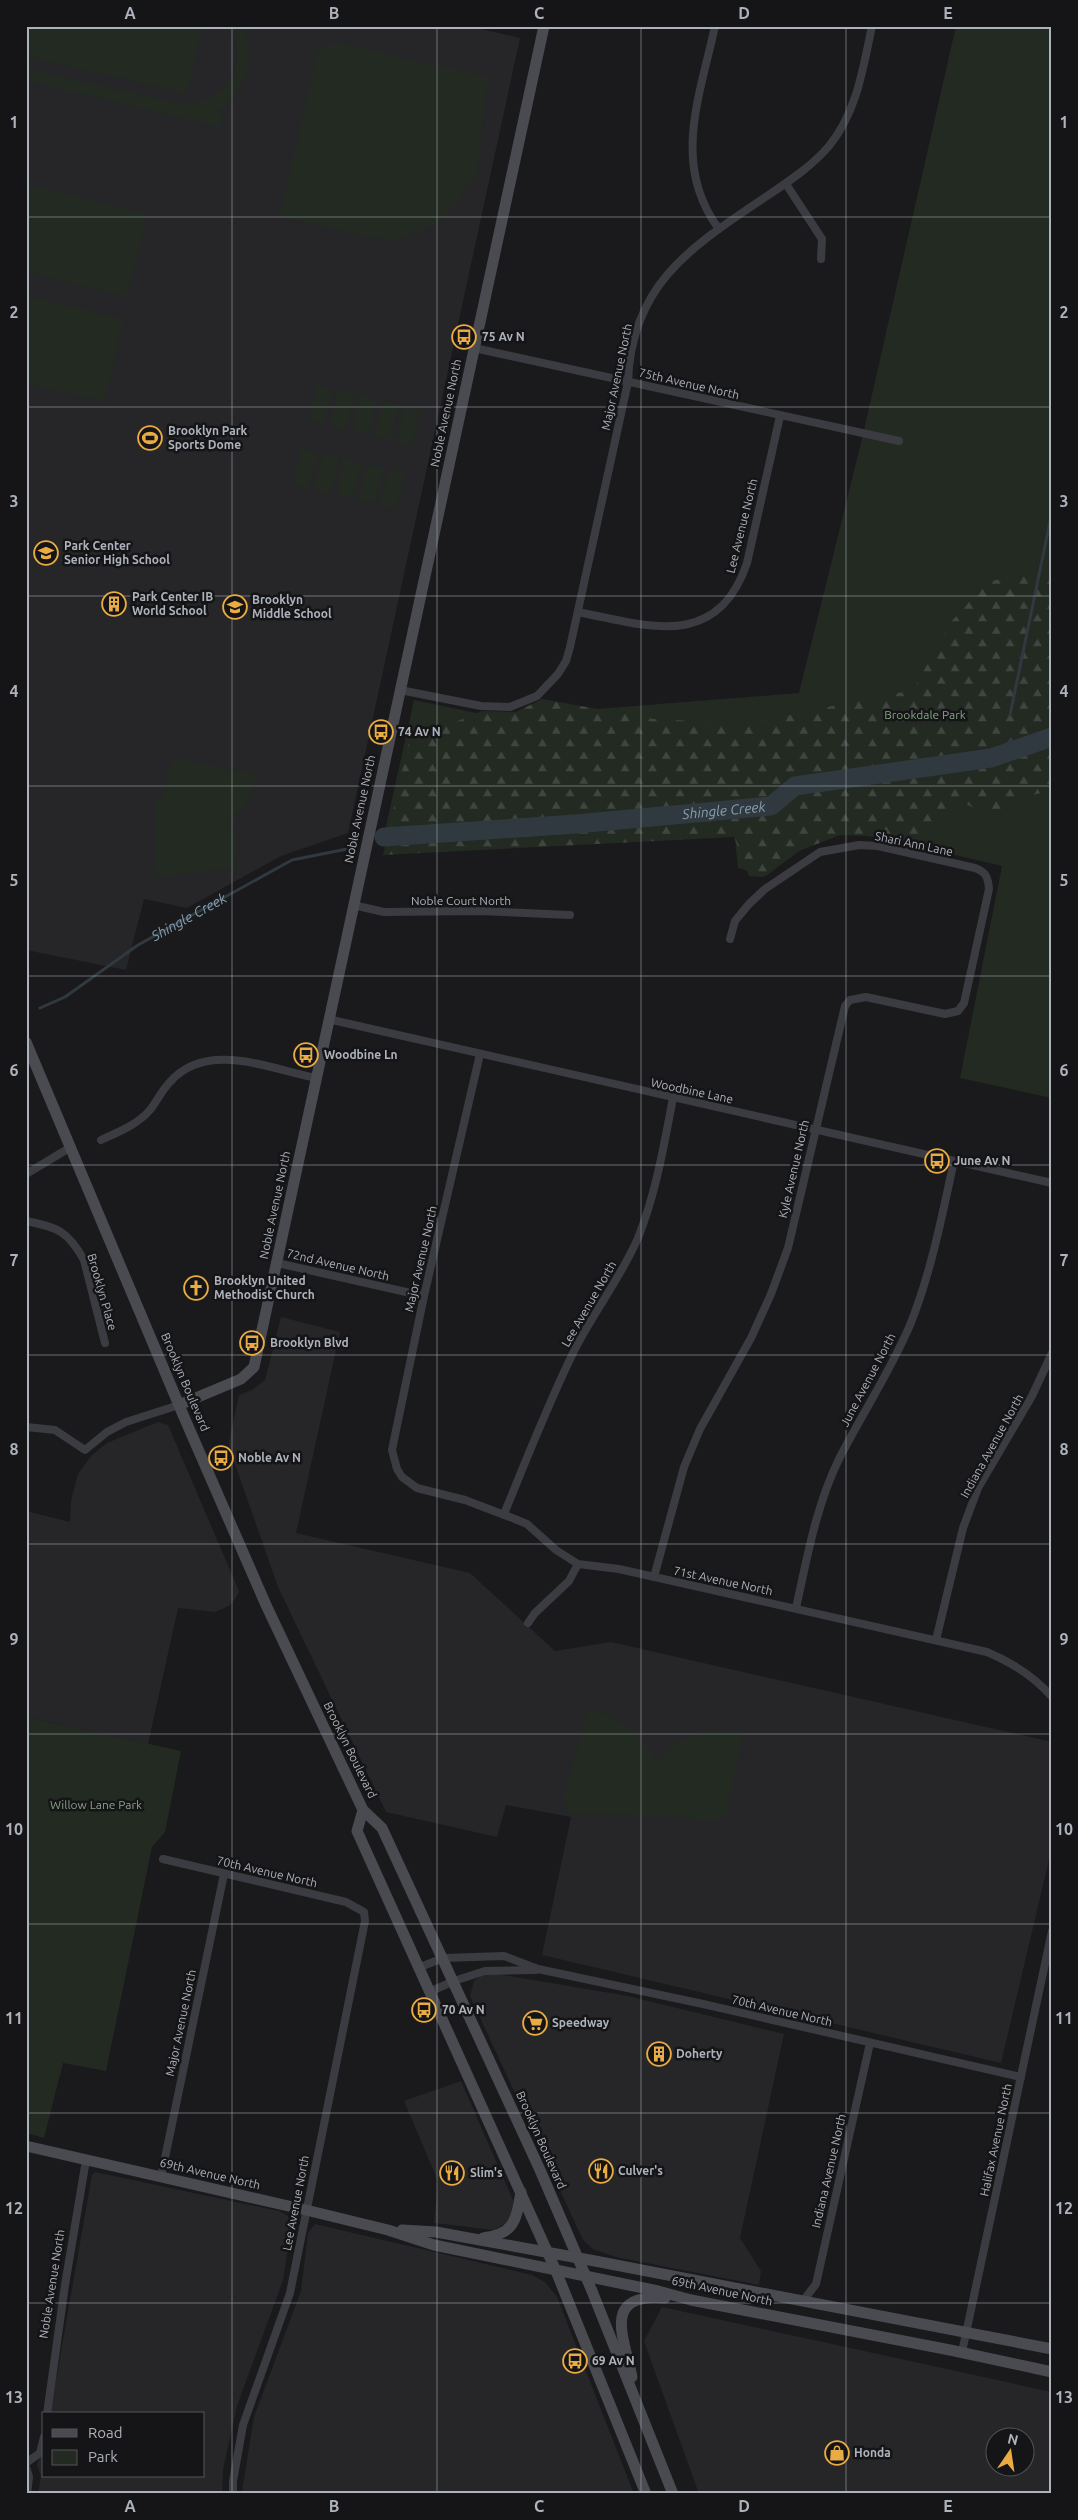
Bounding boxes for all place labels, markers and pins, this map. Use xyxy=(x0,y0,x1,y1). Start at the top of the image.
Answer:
bus stop icon: 75 Av N xyxy=(451,324,477,350)
place label: 75 Av N xyxy=(482,330,525,343)
place label: Brooklyn Park Sports Dome xyxy=(168,424,248,451)
sports icon: Brooklyn Park Sports Dome xyxy=(137,425,163,451)
place label: Park Center Senior High School xyxy=(64,539,170,566)
school or university icon: Park Center Senior High School xyxy=(33,540,59,566)
place label: Park Center IB World School xyxy=(132,590,213,617)
building icon: Park Center IB World School xyxy=(101,591,127,617)
place label: Brooklyn Middle School xyxy=(252,593,332,620)
school or university icon: Brooklyn Middle School xyxy=(222,594,248,620)
bus stop icon: 74 Av N xyxy=(368,719,394,745)
place label: 74 Av N xyxy=(398,725,441,738)
bus stop icon: Woodbine Ln xyxy=(293,1042,319,1068)
place label: Woodbine Ln xyxy=(324,1048,398,1061)
bus stop icon: June Av N xyxy=(924,1148,950,1174)
place label: June Av N xyxy=(954,1154,1010,1167)
place label: Brooklyn United Methodist Church xyxy=(214,1274,315,1301)
church icon: Brooklyn United Methodist Church xyxy=(183,1275,209,1301)
bus stop icon: Brooklyn Blvd xyxy=(239,1330,265,1356)
place label: Brooklyn Blvd xyxy=(270,1336,349,1349)
bus stop icon: Noble Av N xyxy=(208,1445,234,1471)
place label: Noble Av N xyxy=(238,1451,301,1464)
bus stop icon: 70 Av N xyxy=(411,1997,437,2023)
place label: 70 Av N xyxy=(442,2003,485,2016)
supermarket icon: Speedway xyxy=(522,2010,548,2036)
place label: Speedway xyxy=(552,2016,610,2029)
building icon: Doherty xyxy=(646,2041,672,2067)
place label: Doherty xyxy=(676,2047,723,2060)
restaurant icon: Culver's xyxy=(588,2158,614,2184)
restaurant icon: Slim's xyxy=(439,2160,465,2186)
place label: Culver's xyxy=(618,2164,663,2177)
place label: Slim's xyxy=(470,2166,503,2179)
bus stop icon: 69 Av N xyxy=(562,2348,588,2374)
place label: 69 Av N xyxy=(592,2354,635,2367)
shop icon: Honda xyxy=(824,2440,850,2466)
place label: Honda xyxy=(854,2446,891,2459)

